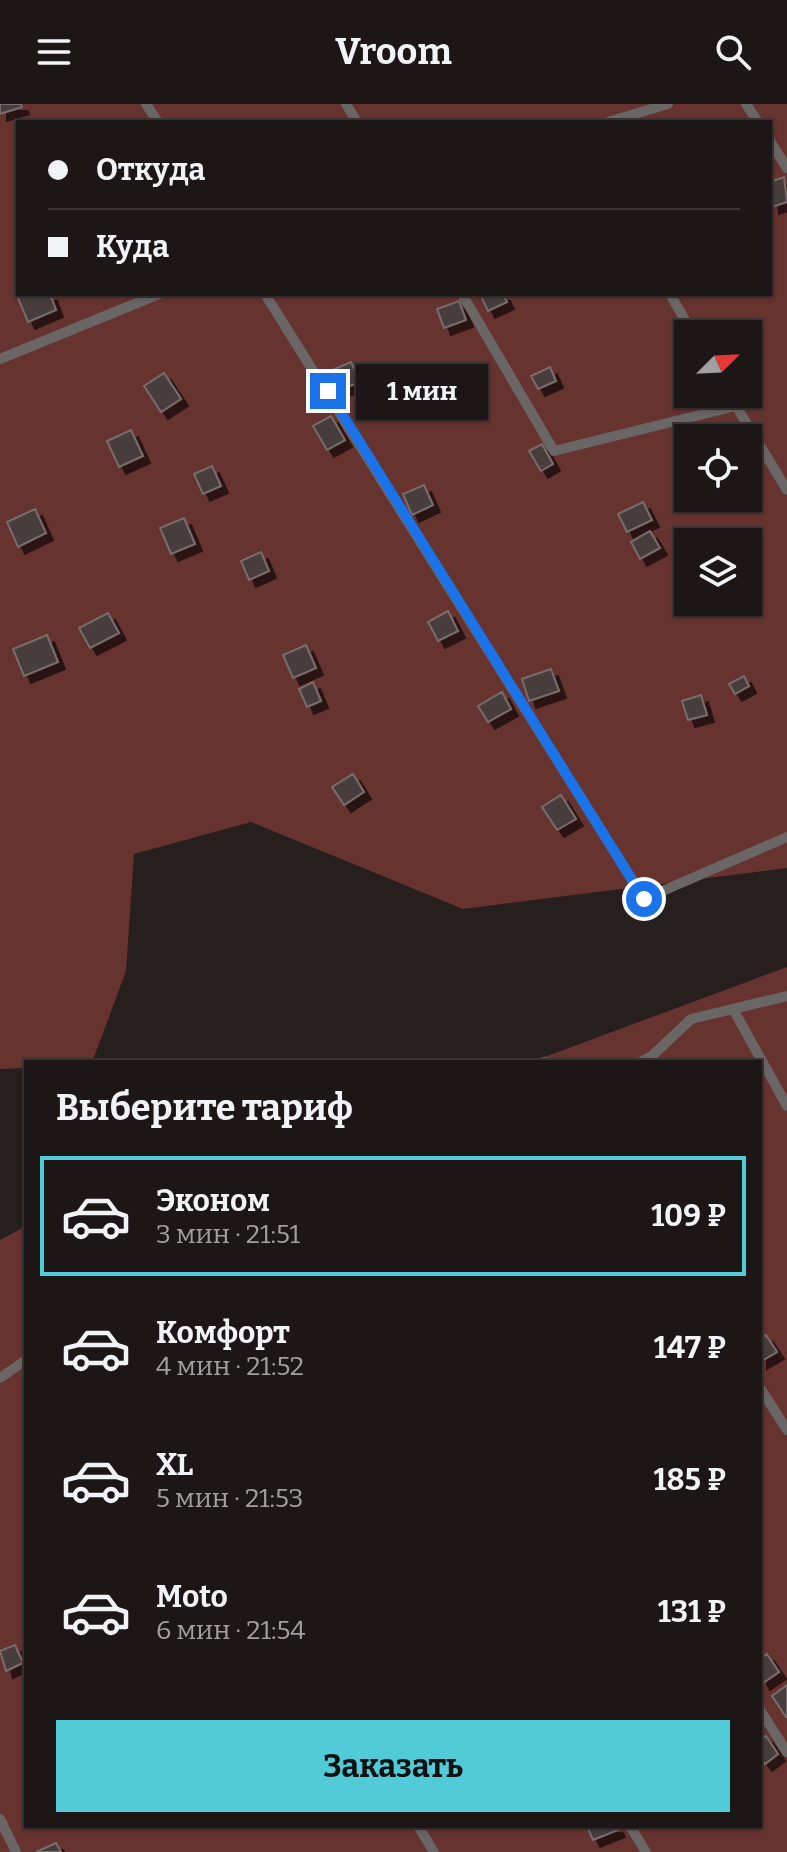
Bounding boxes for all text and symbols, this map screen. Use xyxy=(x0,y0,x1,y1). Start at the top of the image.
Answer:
icon: menu xyxy=(32,30,76,74)
text: Vroom xyxy=(335,30,452,74)
icon: search xyxy=(711,30,755,74)
text: Откуда xyxy=(96,152,205,188)
text: Куда xyxy=(96,229,169,265)
north arrow xyxy=(674,320,762,408)
map controls xyxy=(674,320,762,616)
callout: 1 мин xyxy=(356,363,488,419)
route end xyxy=(310,373,346,409)
text: 1 мин xyxy=(387,376,457,407)
button: locate xyxy=(674,424,762,512)
button: layers xyxy=(674,528,762,616)
route start xyxy=(626,881,662,917)
text: Выберите тариф xyxy=(56,1086,353,1130)
icon: car xyxy=(60,1180,132,1252)
text: Эконом xyxy=(156,1183,270,1219)
text: 109 ₽ xyxy=(651,1198,726,1234)
text: 3 мин · 21:51 xyxy=(156,1219,300,1250)
icon: car xyxy=(60,1312,132,1384)
text: Комфорт xyxy=(156,1315,290,1351)
text: 147 ₽ xyxy=(654,1330,726,1366)
text: 4 мин · 21:52 xyxy=(156,1351,304,1382)
icon: car xyxy=(60,1444,132,1516)
text: XL xyxy=(156,1447,193,1483)
text: 185 ₽ xyxy=(653,1462,726,1498)
text: 5 мин · 21:53 xyxy=(156,1483,303,1514)
icon: car xyxy=(60,1576,132,1648)
text: Moto xyxy=(156,1579,228,1615)
text: 131 ₽ xyxy=(658,1594,726,1630)
text: 6 мин · 21:54 xyxy=(156,1615,306,1646)
button: Заказать xyxy=(56,1720,730,1812)

